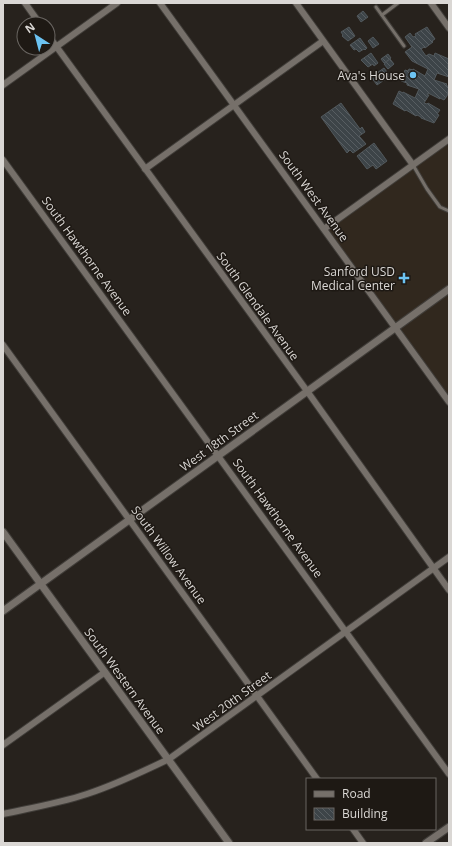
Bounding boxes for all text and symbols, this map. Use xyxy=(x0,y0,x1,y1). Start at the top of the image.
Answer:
north arrow xyxy=(16,16,56,56)
text: N xyxy=(22,19,38,36)
place label: Ava's House xyxy=(337,67,405,84)
marker: Ava's House xyxy=(408,70,418,80)
street label: South West Avenue xyxy=(275,147,353,245)
street label: South Hawthorne Avenue xyxy=(38,193,136,319)
street label: South Glendale Avenue xyxy=(213,248,303,364)
place label: Sanford USD Medical Center xyxy=(311,263,395,294)
marker: Sanford USD Medical Center xyxy=(398,272,410,284)
street label: West 18th Street xyxy=(176,407,262,475)
street label: South Hawthorne Avenue xyxy=(229,455,327,581)
street label: South Willow Avenue xyxy=(128,502,211,608)
street label: South Western Avenue xyxy=(81,624,170,738)
street label: West 20th Street xyxy=(189,667,275,735)
legend xyxy=(306,778,436,830)
text: Road xyxy=(342,785,371,802)
text: Building xyxy=(342,805,388,822)

